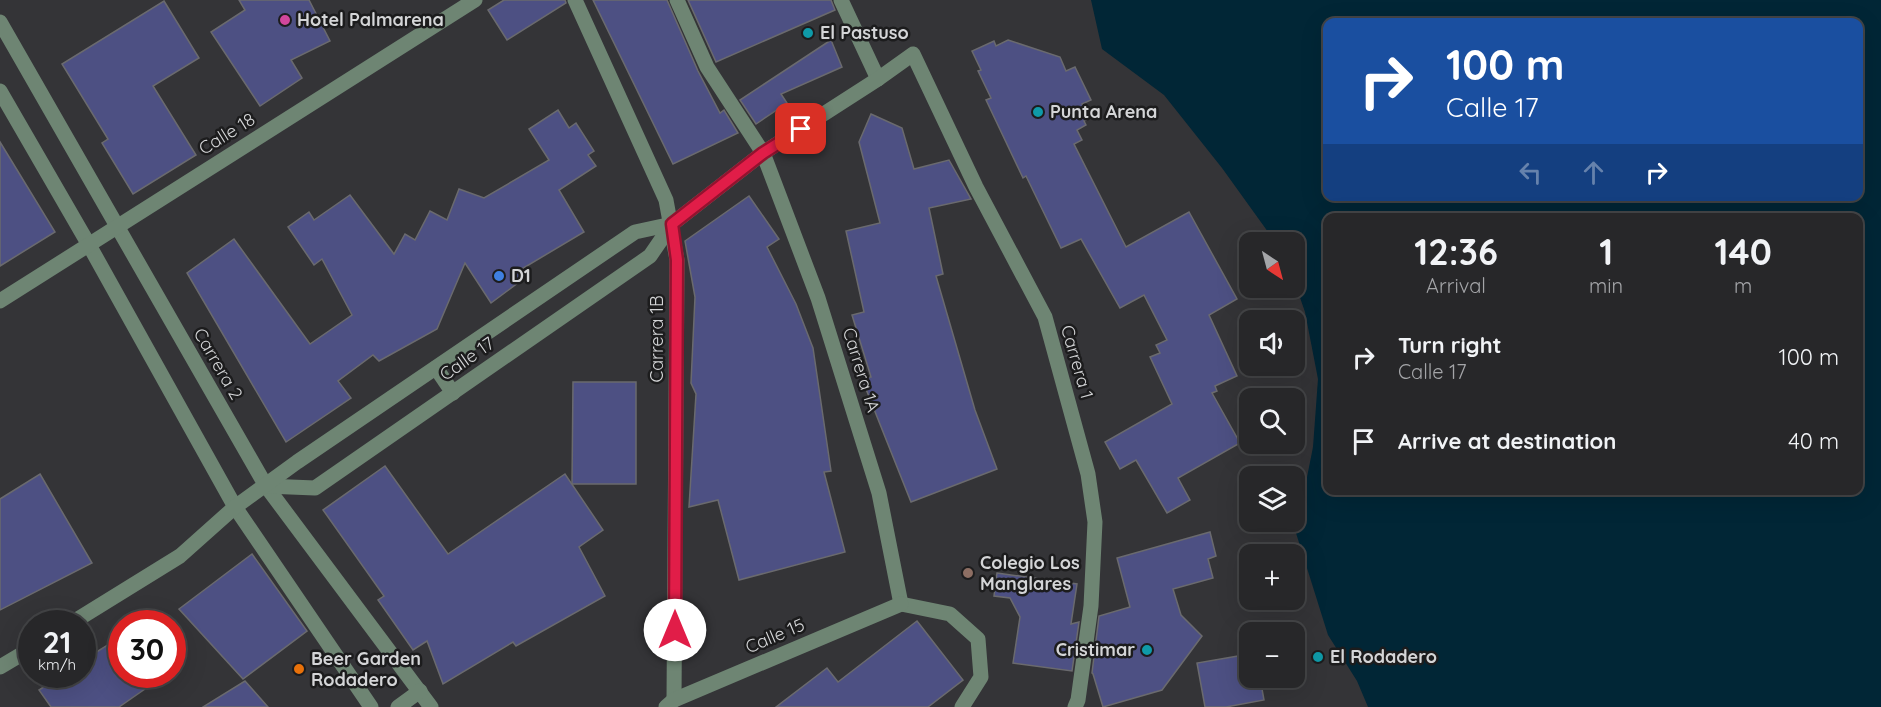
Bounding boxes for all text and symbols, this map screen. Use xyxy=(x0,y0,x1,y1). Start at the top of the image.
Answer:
place label: Hotel Palmarena xyxy=(297,8,444,31)
marker: Hotel Palmarena xyxy=(278,13,292,27)
place label: El Pastuso xyxy=(820,21,909,44)
marker: El Pastuso xyxy=(801,26,815,40)
text: 100 m xyxy=(1446,38,1564,91)
icon: right xyxy=(1347,42,1425,120)
text: Calle 17 xyxy=(1446,90,1539,124)
place label: Punta Arena xyxy=(1050,100,1157,123)
pin xyxy=(775,103,826,154)
marker: Punta Arena xyxy=(1031,105,1045,119)
street label: Calle 18 xyxy=(194,107,259,160)
icon: arrive xyxy=(784,112,817,145)
icon: left xyxy=(1514,156,1547,189)
icon: ahead xyxy=(1577,156,1610,189)
icon: right xyxy=(1640,156,1673,189)
text: 12:36 xyxy=(1414,229,1498,274)
text: 1 xyxy=(1599,229,1613,274)
text: 140 xyxy=(1714,229,1772,274)
north arrow xyxy=(1239,232,1305,298)
map controls xyxy=(1239,232,1305,688)
place label: D1 xyxy=(511,264,531,287)
marker: D1 xyxy=(492,269,506,283)
text: Arrival xyxy=(1426,273,1486,298)
text: min xyxy=(1589,273,1623,298)
text: m xyxy=(1734,273,1752,298)
street label: Carrera 1B xyxy=(645,295,668,383)
button: sound xyxy=(1239,310,1305,376)
street label: Carrera 1 xyxy=(1056,322,1099,401)
street label: Carrera 2 xyxy=(189,324,248,404)
street label: Carrera 1A xyxy=(838,325,885,415)
street label: Calle 17 xyxy=(435,331,499,386)
text: Turn right xyxy=(1398,331,1502,359)
icon: right xyxy=(1347,341,1380,374)
text: 100 m xyxy=(1779,343,1839,371)
text: Calle 17 xyxy=(1398,359,1467,384)
button: search xyxy=(1239,388,1305,454)
icon: arrive xyxy=(1347,425,1380,458)
text: Arrive at destination xyxy=(1398,427,1616,455)
text: 40 m xyxy=(1788,427,1839,455)
button: layers xyxy=(1239,466,1305,532)
button: + xyxy=(1239,544,1305,610)
place label: Colegio Los Manglares xyxy=(980,551,1080,595)
marker: Colegio Los Manglares xyxy=(961,566,975,580)
position arrow xyxy=(643,598,707,662)
speed limit sign: 30 xyxy=(108,610,186,688)
street label: Calle 15 xyxy=(742,613,808,658)
button: − xyxy=(1239,622,1305,688)
text: 21 xyxy=(43,623,71,661)
place label: Cristimar xyxy=(1056,638,1135,661)
marker: Cristimar xyxy=(1140,643,1154,657)
place label: El Rodadero xyxy=(1330,645,1437,668)
place label: Beer Garden Rodadero xyxy=(311,647,421,691)
marker: El Rodadero xyxy=(1311,650,1325,664)
text: km/h xyxy=(38,655,76,674)
marker: Beer Garden Rodadero xyxy=(292,662,306,676)

